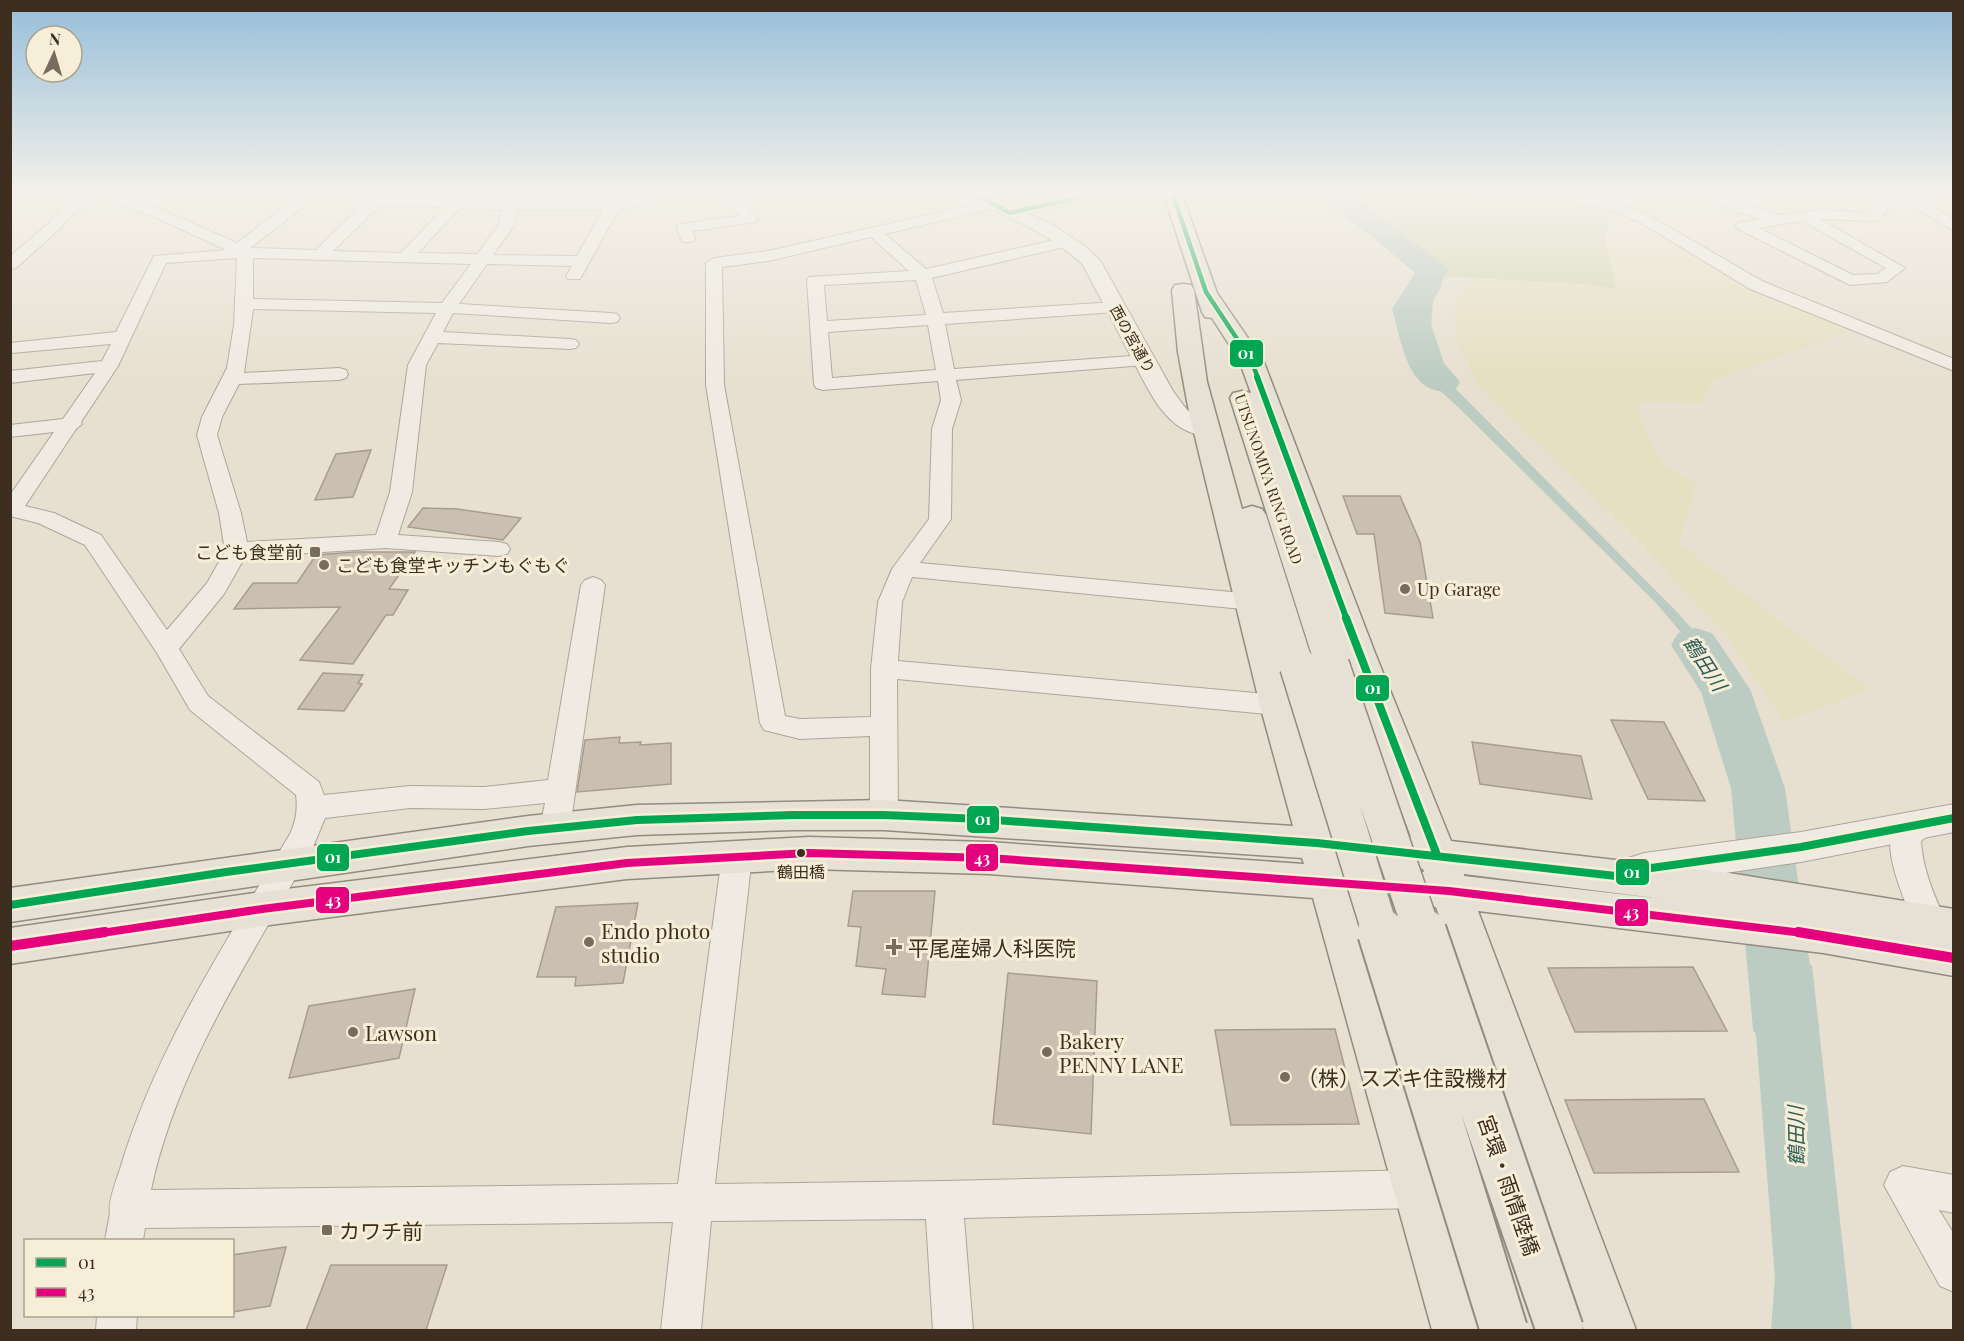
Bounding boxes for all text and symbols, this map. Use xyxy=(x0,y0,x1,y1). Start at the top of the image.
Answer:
north arrow xyxy=(24,24,84,84)
text: N xyxy=(49,28,62,49)
street label: 西の宮通り xyxy=(1106,301,1160,377)
line badge: 01 xyxy=(1229,339,1264,368)
text: 01 xyxy=(1238,342,1254,363)
street label: UTSUNOMIYA RING ROAD xyxy=(1230,391,1308,567)
place label: こども食堂前 xyxy=(195,540,303,564)
marker: こども食堂前 xyxy=(308,545,322,559)
place label: こども食堂キッチンもぐもぐ xyxy=(336,553,570,577)
marker: こども食堂キッチンもぐもぐ xyxy=(317,558,331,572)
place label: Up Garage xyxy=(1417,577,1501,601)
marker: Up Garage xyxy=(1398,582,1412,596)
water label: 鶴田川 xyxy=(1678,630,1735,697)
line badge: 01 xyxy=(1355,674,1390,702)
text: 01 xyxy=(1365,677,1381,698)
line badge: 01 xyxy=(966,805,1000,834)
text: 01 xyxy=(975,808,991,829)
line badge: 01 xyxy=(316,843,350,872)
line badge: 43 xyxy=(965,843,999,872)
text: 01 xyxy=(325,846,341,867)
marker: 鶴田橋 xyxy=(795,847,807,859)
text: 43 xyxy=(974,847,990,868)
line badge: 01 xyxy=(1615,858,1650,886)
place label: 鶴田橋 xyxy=(777,861,825,882)
text: 01 xyxy=(1624,861,1640,882)
line badge: 43 xyxy=(315,886,350,914)
text: 43 xyxy=(325,889,341,910)
line badge: 43 xyxy=(1614,898,1649,927)
text: 43 xyxy=(1623,901,1639,922)
place label: Endo photo studio xyxy=(601,916,710,968)
place label: 平尾産婦人科医院 xyxy=(908,933,1076,961)
marker: Endo photo studio xyxy=(582,935,596,949)
marker: 平尾産婦人科医院 xyxy=(885,938,903,956)
place label: Lawson xyxy=(365,1018,438,1046)
marker: Lawson xyxy=(346,1025,360,1039)
place label: Bakery PENNY LANE xyxy=(1059,1026,1183,1078)
marker: Bakery PENNY LANE xyxy=(1040,1045,1054,1059)
place label: （株）スズキ住設機材 xyxy=(1297,1063,1507,1091)
marker: （株）スズキ住設機材 xyxy=(1278,1070,1292,1084)
water label: 鶴田川 xyxy=(1781,1104,1809,1166)
street label: 宮環・雨情陸橋 xyxy=(1473,1111,1547,1259)
place label: カワチ前 xyxy=(339,1216,423,1244)
marker: カワチ前 xyxy=(320,1223,334,1237)
legend xyxy=(24,1239,234,1317)
text: 01 xyxy=(78,1250,96,1274)
text: 43 xyxy=(78,1280,95,1304)

